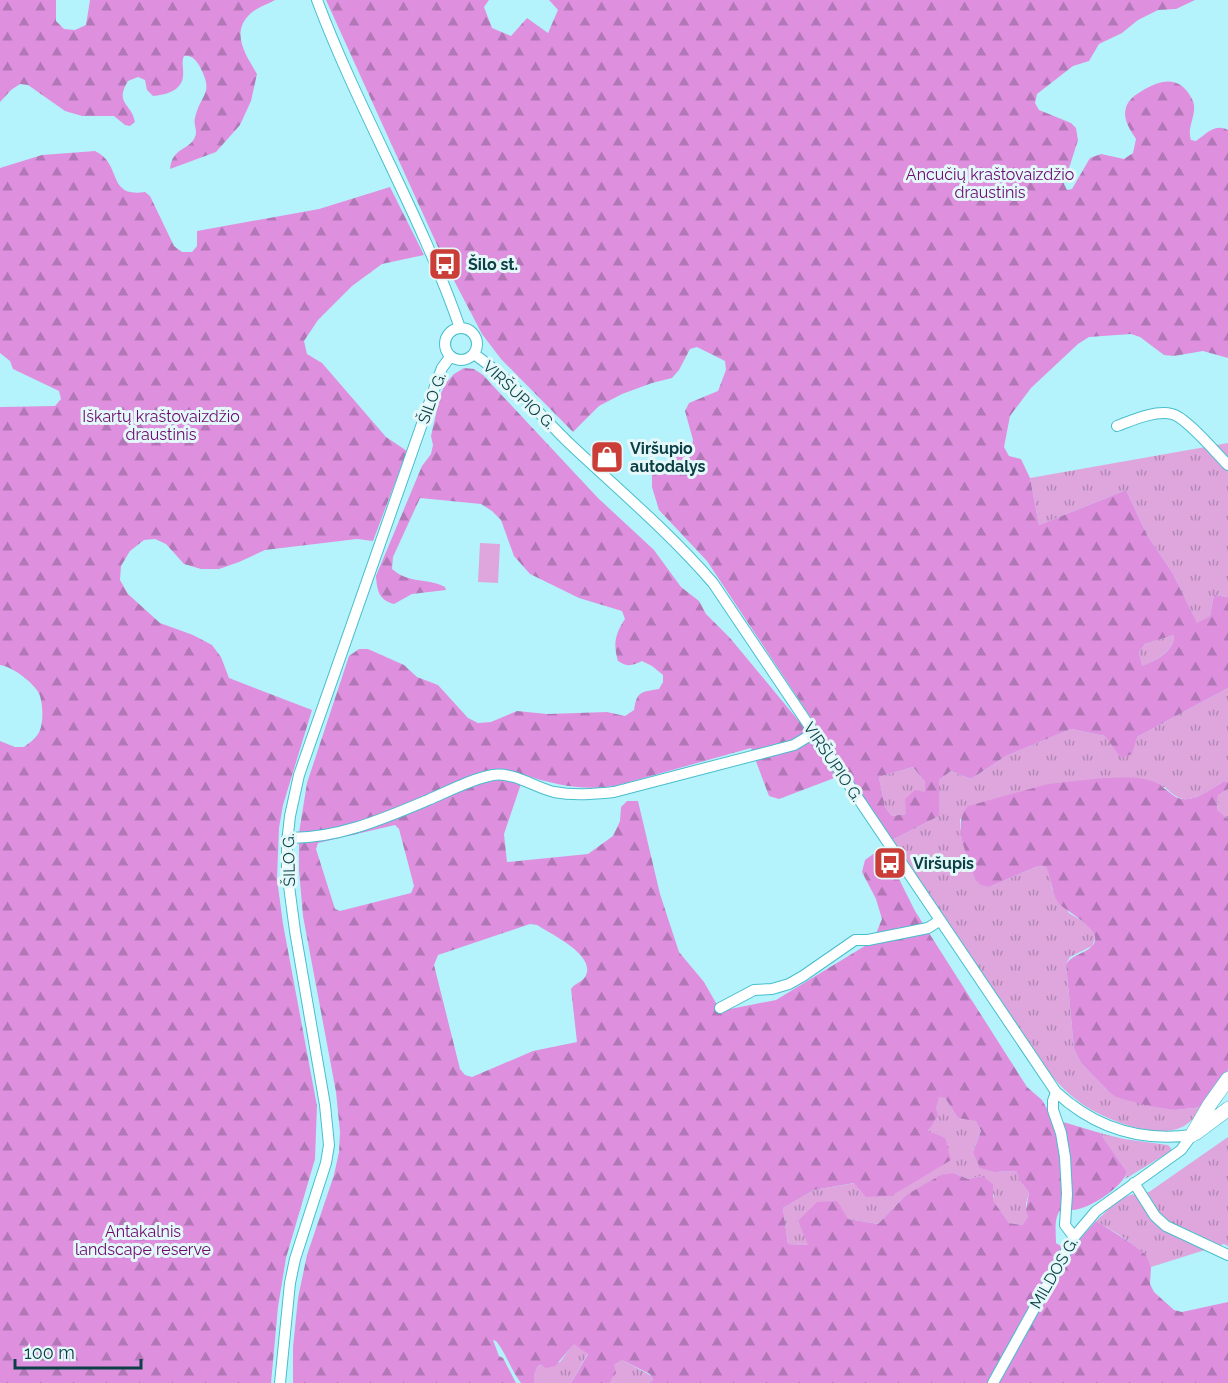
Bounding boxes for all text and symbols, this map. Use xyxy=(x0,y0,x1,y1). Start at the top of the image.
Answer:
park label: Ancučių kraštovaizdžio draustinis xyxy=(906,165,1074,202)
bus stop icon: Šilo st. xyxy=(427,246,463,282)
place label: Šilo st. xyxy=(468,254,518,274)
street label: VIRŠUPIO G. xyxy=(479,356,560,433)
street label: ŠILO G. xyxy=(413,369,450,426)
park label: Iškartų kraštovaizdžio draustinis xyxy=(82,407,240,444)
shop icon: Viršupio autodalys xyxy=(589,439,625,475)
place label: Viršupio autodalys xyxy=(630,439,706,476)
street label: VIRŠUPIO G. xyxy=(800,718,867,805)
street label: ŠILO G. xyxy=(278,833,299,887)
bus stop icon: Viršupis xyxy=(872,845,908,881)
place label: Viršupis xyxy=(913,854,974,873)
park label: Antakalnis landscape reserve xyxy=(75,1222,211,1259)
street label: MILDOS G. xyxy=(1026,1234,1082,1312)
scale bar xyxy=(15,1332,141,1370)
text: 100 m xyxy=(24,1342,75,1363)

